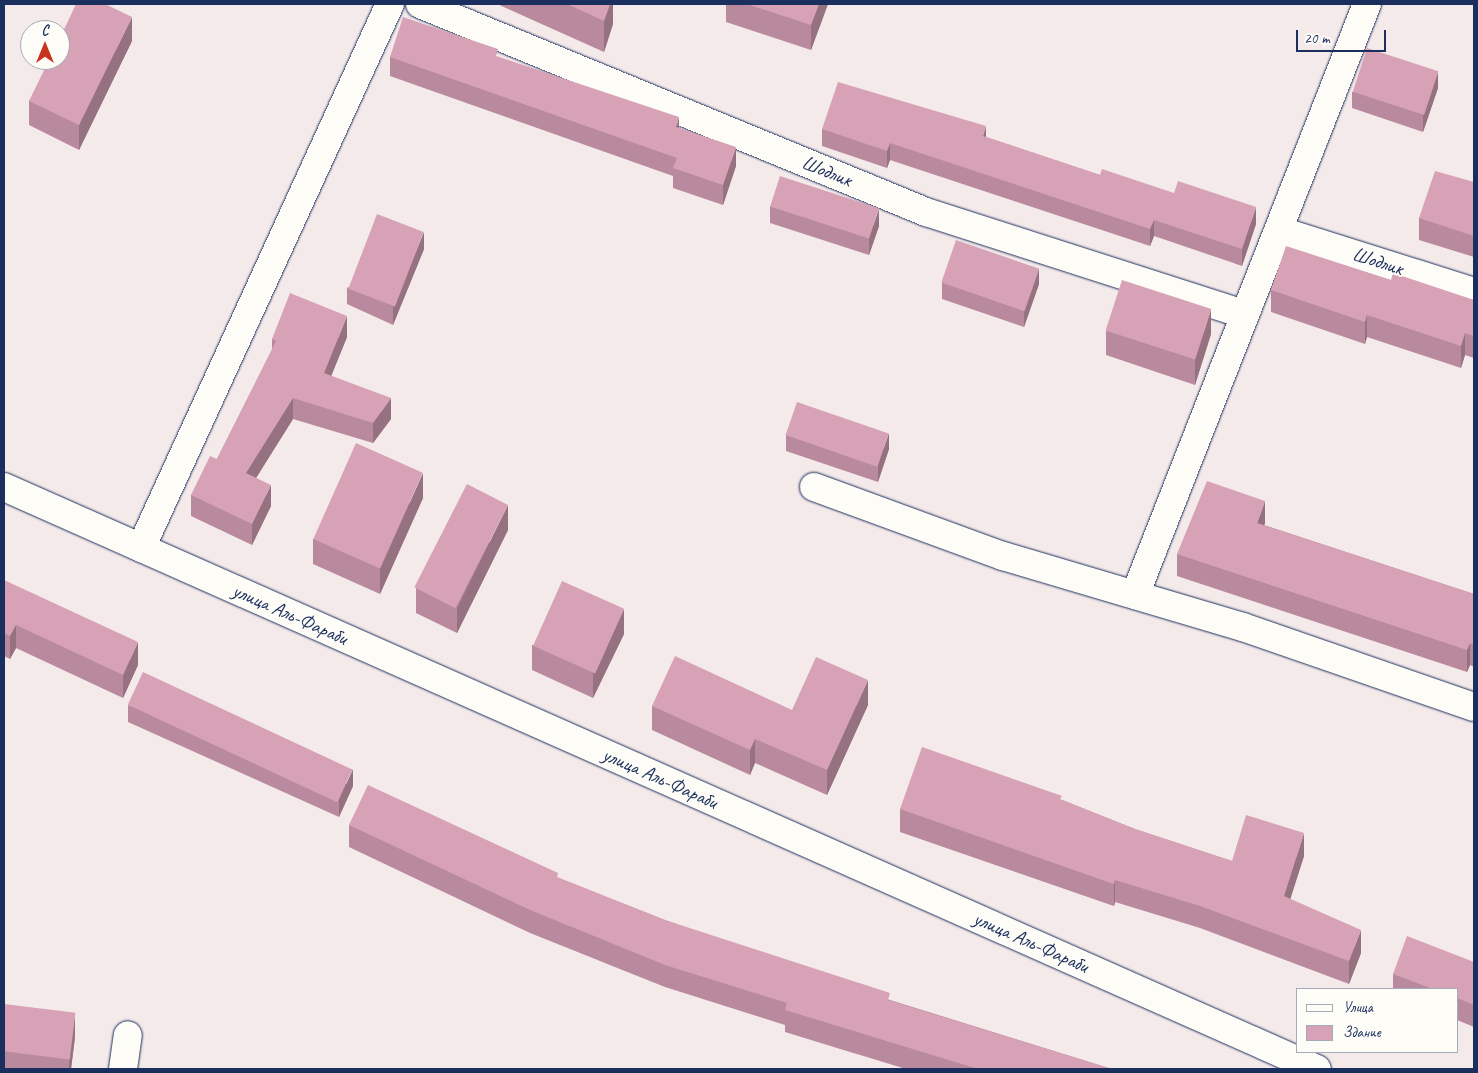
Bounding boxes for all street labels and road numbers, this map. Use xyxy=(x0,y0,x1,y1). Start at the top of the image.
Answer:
street label: Шодлик xyxy=(798,150,856,192)
street label: Шодлик xyxy=(1350,242,1406,280)
street label: улица Аль-Фараби xyxy=(229,578,351,650)
street label: улица Аль-Фараби xyxy=(599,742,721,814)
street label: улица Аль-Фараби xyxy=(970,906,1092,978)

